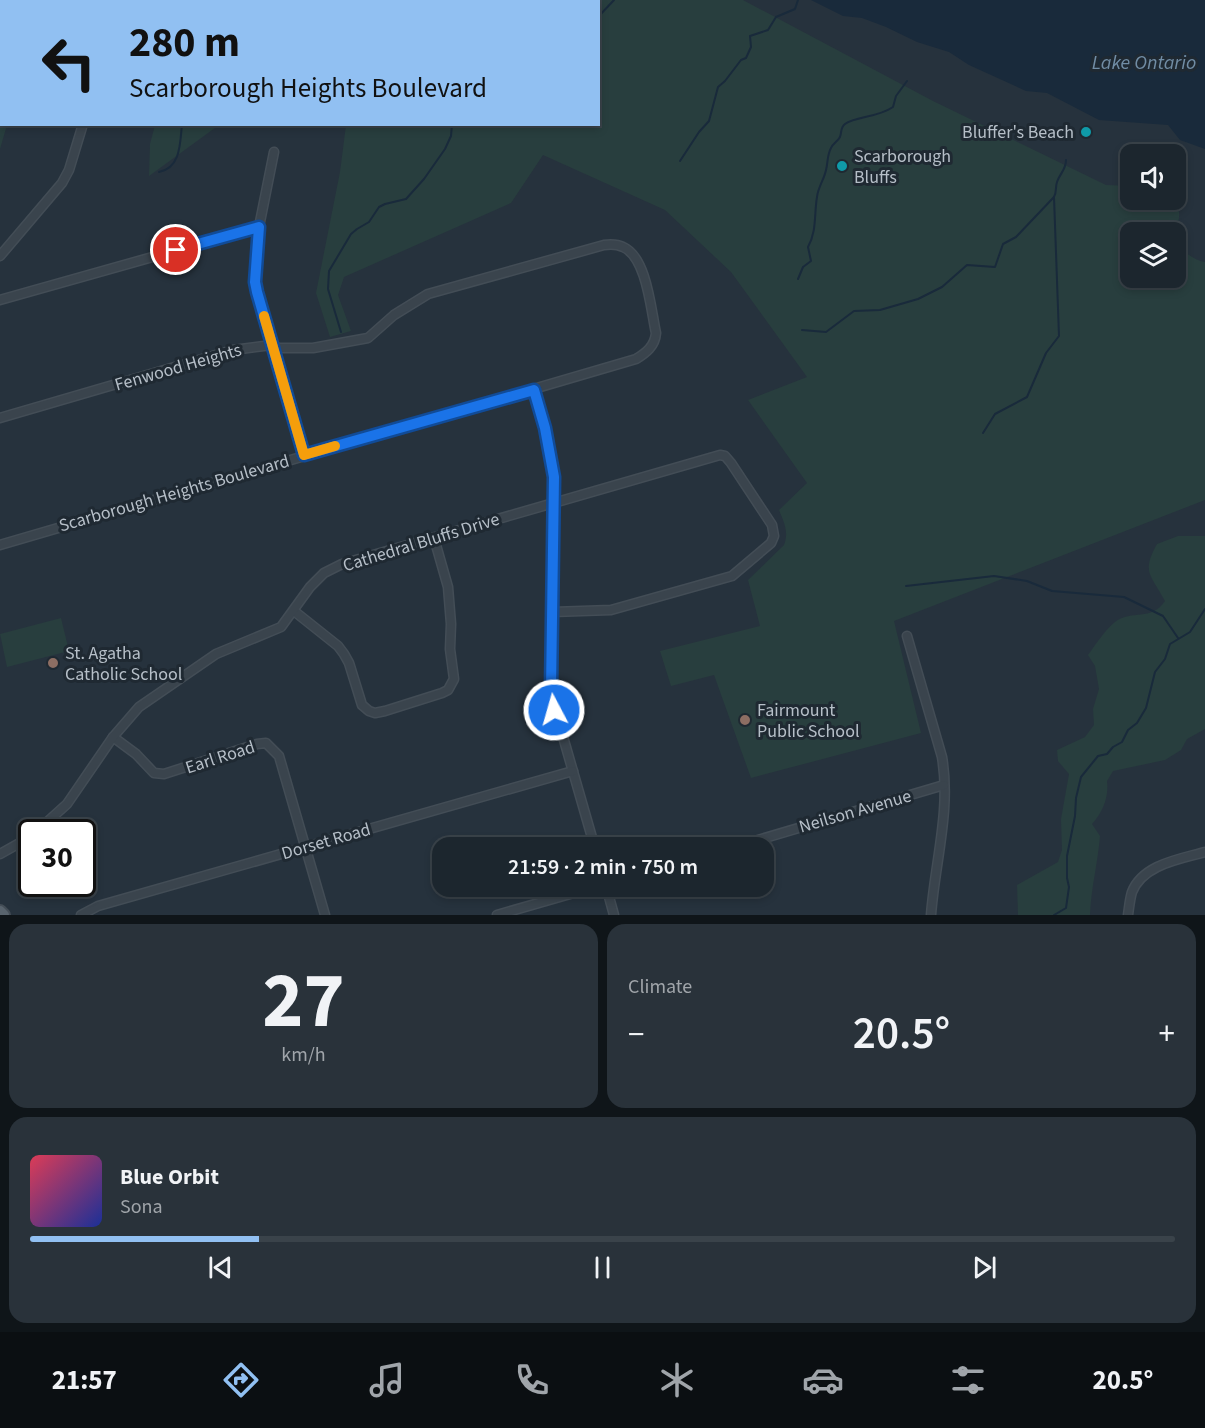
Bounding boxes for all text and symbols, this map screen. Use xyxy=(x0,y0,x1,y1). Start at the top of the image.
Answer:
text: 280 m xyxy=(129,13,240,73)
icon: left xyxy=(30,24,108,102)
water label: Lake Ontario xyxy=(1092,49,1196,77)
text: Scarborough Heights Boulevard xyxy=(129,69,487,108)
place label: Bluffer's Beach xyxy=(962,120,1074,145)
marker: Bluffer's Beach xyxy=(1079,125,1093,139)
place label: Scarborough Bluffs xyxy=(854,144,951,190)
map controls xyxy=(1120,144,1186,288)
button: sound xyxy=(1120,144,1186,210)
marker: Scarborough Bluffs xyxy=(835,159,849,173)
button: layers xyxy=(1120,222,1186,288)
pin xyxy=(150,224,201,275)
icon: arrive xyxy=(159,233,192,266)
street label: Fenwood Heights xyxy=(112,337,244,398)
street label: Scarborough Heights Boulevard xyxy=(56,449,292,538)
street label: Cathedral Bluffs Drive xyxy=(340,507,503,578)
place label: St. Agatha Catholic School xyxy=(65,641,182,687)
marker: St. Agatha Catholic School xyxy=(46,656,60,670)
position arrow xyxy=(522,678,586,742)
place label: Fairmount Public School xyxy=(757,698,859,744)
marker: Fairmount Public School xyxy=(738,713,752,727)
street label: Earl Road xyxy=(182,735,258,780)
street label: Neilson Avenue xyxy=(796,783,914,839)
street label: Dorset Road xyxy=(279,817,374,866)
speed limit sign: 30 xyxy=(18,819,96,897)
text: 21:59 · 2 min · 750 m xyxy=(508,851,698,883)
text: 27 xyxy=(262,946,345,1057)
text: Climate xyxy=(628,973,692,1001)
text: 20.5° xyxy=(853,1002,950,1066)
text: − xyxy=(628,1011,644,1058)
text: + xyxy=(1159,1011,1175,1058)
text: km/h xyxy=(281,1041,326,1069)
text: Blue Orbit xyxy=(120,1161,219,1193)
text: Sona xyxy=(120,1193,163,1221)
icon: previous xyxy=(204,1251,237,1284)
icon: pause xyxy=(586,1251,619,1284)
icon: next xyxy=(968,1251,1001,1284)
icon: directions xyxy=(220,1359,262,1401)
icon: music xyxy=(366,1359,408,1401)
icon: phone xyxy=(511,1359,553,1401)
icon: climate xyxy=(656,1359,698,1401)
icon: car xyxy=(802,1359,844,1401)
icon: filters xyxy=(947,1359,989,1401)
text: 21:57 xyxy=(52,1361,117,1400)
text: 20.5° xyxy=(1093,1361,1153,1400)

